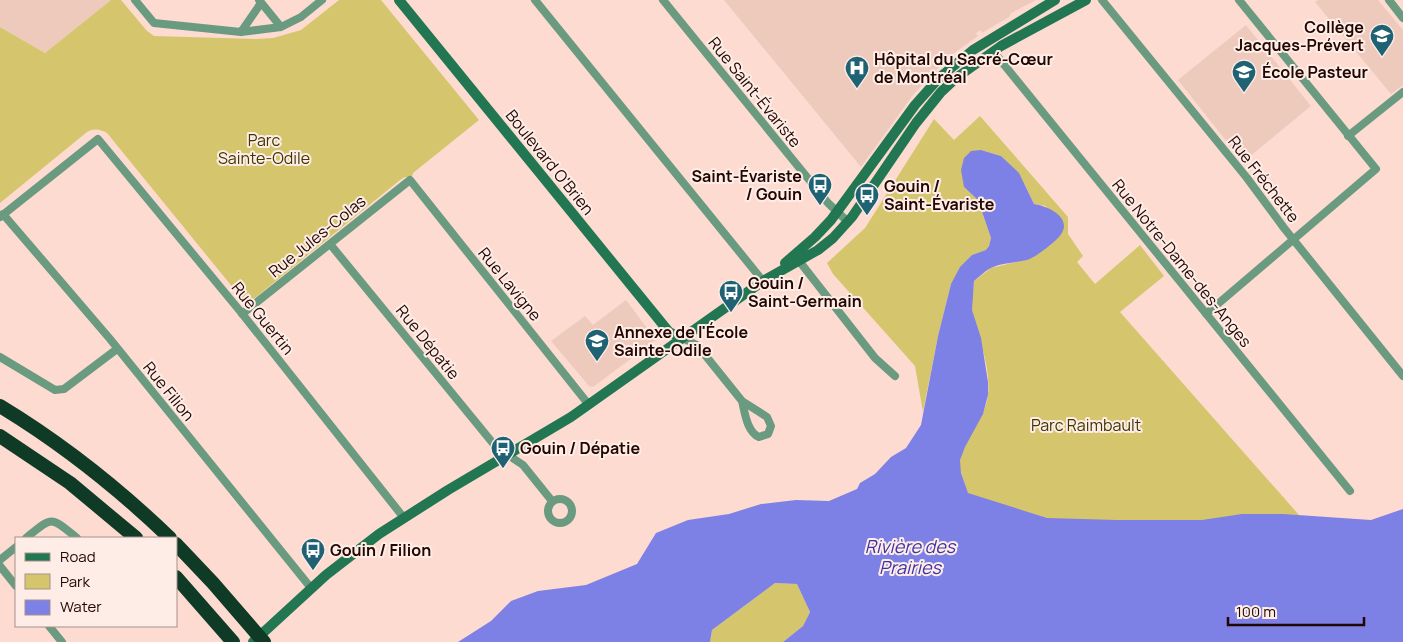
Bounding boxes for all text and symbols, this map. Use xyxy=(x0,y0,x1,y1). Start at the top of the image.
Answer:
place label: Collège Jacques-Prévert xyxy=(1235,16,1364,56)
school or university icon: Collège Jacques-Prévert xyxy=(1369,23,1395,57)
street label: Rue Saint-Évariste xyxy=(704,32,806,152)
place label: Hôpital du Sacré-Cœur de Montréal xyxy=(874,48,1053,88)
hospital icon: Hôpital du Sacré-Cœur de Montréal xyxy=(844,55,870,89)
school or university icon: École Pasteur xyxy=(1231,59,1257,93)
place label: École Pasteur xyxy=(1262,61,1368,83)
street label: Boulevard O'Brien xyxy=(501,105,599,219)
park label: Parc Sainte-Odile xyxy=(218,129,310,169)
street label: Rue Fréchette xyxy=(1223,131,1305,227)
place label: Saint-Évariste / Gouin xyxy=(692,165,802,205)
bus stop icon: Saint-Évariste / Gouin xyxy=(807,172,833,206)
street label: Rue Notre-Dame-des-Anges xyxy=(1107,174,1257,352)
place label: Gouin / Saint-Évariste xyxy=(884,175,995,215)
bus stop icon: Gouin / Saint-Évariste xyxy=(854,182,880,216)
street label: Rue Jules-Colas xyxy=(264,190,370,282)
street label: Rue Lavigne xyxy=(473,242,547,326)
place label: Gouin / Saint-Germain xyxy=(748,272,862,312)
street label: Rue Guertin xyxy=(227,277,299,359)
bus stop icon: Gouin / Saint-Germain xyxy=(718,279,744,313)
street label: Rue Dépatie xyxy=(391,300,465,384)
place label: Annexe de l'École Sainte-Odile xyxy=(614,321,749,361)
school or university icon: Annexe de l'École Sainte-Odile xyxy=(584,328,610,362)
street label: Rue Filion xyxy=(138,357,200,425)
park label: Parc Raimbault xyxy=(1031,414,1141,436)
bus stop icon: Gouin / Dépatie xyxy=(490,435,516,469)
place label: Gouin / Dépatie xyxy=(520,437,641,459)
water label: Rivière des Prairies xyxy=(865,534,957,579)
legend xyxy=(15,537,178,627)
bus stop icon: Gouin / Filion xyxy=(300,537,326,571)
place label: Gouin / Filion xyxy=(330,539,431,561)
text: Road xyxy=(60,546,96,567)
text: Park xyxy=(60,571,90,592)
scale bar xyxy=(1228,594,1364,626)
text: Water xyxy=(60,596,102,617)
text: 100 m xyxy=(1236,601,1276,622)

